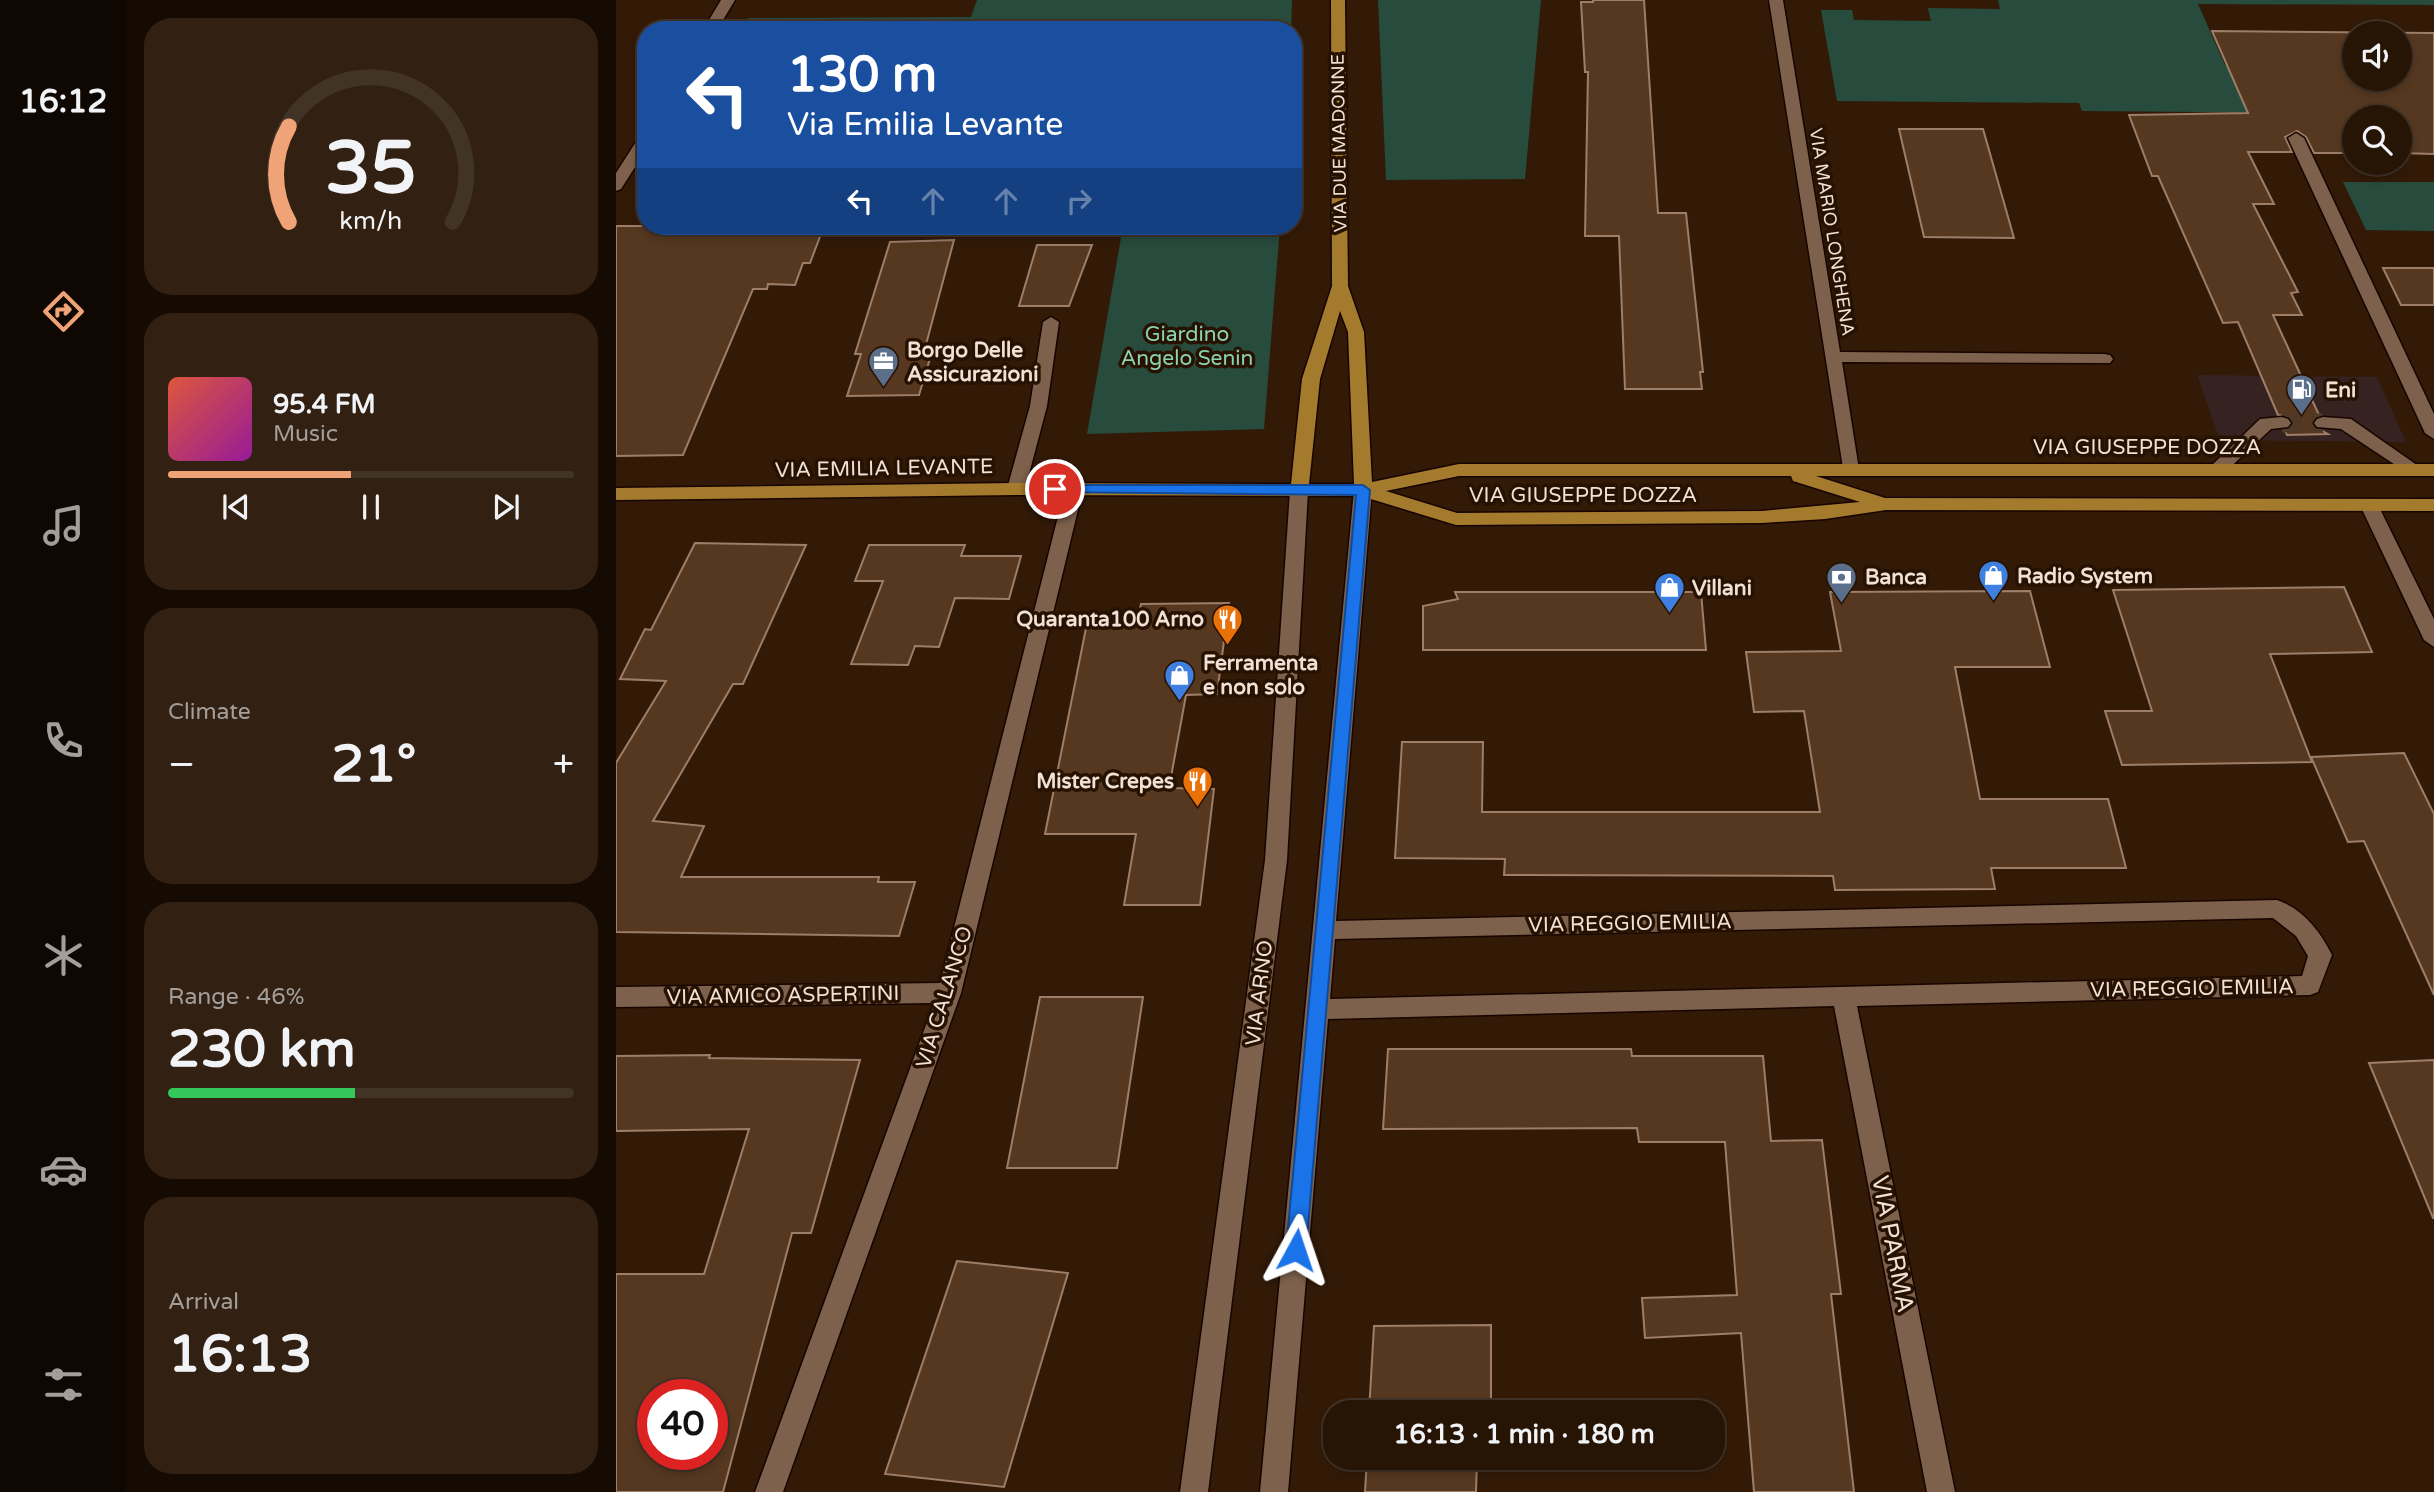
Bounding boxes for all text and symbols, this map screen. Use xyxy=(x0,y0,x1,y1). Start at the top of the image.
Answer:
map controls xyxy=(2342,21,2412,175)
button: sound xyxy=(2342,21,2412,91)
text: 130 m xyxy=(787,46,937,105)
icon: left xyxy=(672,49,763,140)
street label: VIA DUE MADONNE xyxy=(1326,54,1352,232)
text: 16:12 xyxy=(19,83,107,121)
button: search xyxy=(2342,105,2412,175)
text: Via Emilia Levante xyxy=(787,106,1063,144)
text: 35 xyxy=(325,126,417,214)
street label: VIA MARIO LONGHENA xyxy=(1805,127,1859,337)
icon: left xyxy=(841,182,879,220)
icon: ahead xyxy=(914,182,952,220)
icon: ahead xyxy=(987,182,1025,220)
icon: right xyxy=(1060,182,1098,220)
text: km/h xyxy=(340,206,402,236)
icon: directions xyxy=(39,287,88,336)
park label: Giardino Angelo Senin xyxy=(1121,322,1253,371)
place label: Borgo Delle Assicurazioni xyxy=(907,338,1038,387)
office icon: Borgo Delle Assicurazioni xyxy=(867,345,901,389)
fuel station icon: Eni xyxy=(2285,373,2319,417)
place label: Eni xyxy=(2325,378,2356,403)
text: 95.4 FM xyxy=(273,389,376,420)
text: Music xyxy=(273,420,338,448)
street label: VIA GIUSEPPE DOZZA xyxy=(2033,435,2261,460)
street label: VIA EMILIA LEVANTE xyxy=(775,454,993,483)
pin xyxy=(1025,459,1085,519)
icon: arrive xyxy=(1036,470,1074,508)
street label: VIA GIUSEPPE DOZZA xyxy=(1469,483,1697,508)
icon: previous xyxy=(217,488,255,526)
icon: pause xyxy=(352,488,390,526)
icon: next xyxy=(487,488,525,526)
icon: music xyxy=(39,501,88,550)
shop icon: Radio System xyxy=(1977,559,2011,603)
bank icon: Banca xyxy=(1825,560,1859,604)
place label: Radio System xyxy=(2017,564,2153,589)
place label: Banca xyxy=(1865,565,1927,590)
shop icon: Villani xyxy=(1652,571,1686,615)
place label: Villani xyxy=(1692,576,1752,601)
restaurant icon: Quaranta100 Arno xyxy=(1210,602,1244,646)
place label: Quaranta100 Arno xyxy=(1016,607,1204,632)
place label: Ferramenta e non solo xyxy=(1203,651,1318,700)
shop icon: Ferramenta e non solo xyxy=(1163,658,1197,702)
text: Climate xyxy=(168,698,251,726)
icon: phone xyxy=(39,716,88,765)
text: 21° xyxy=(331,733,416,796)
text: − xyxy=(168,742,195,788)
text: + xyxy=(553,742,574,788)
restaurant icon: Mister Crepes xyxy=(1180,764,1214,808)
place label: Mister Crepes xyxy=(1036,769,1174,794)
street label: VIA REGGIO EMILIA xyxy=(1528,909,1732,938)
street label: VIA CALANCO xyxy=(911,923,978,1071)
icon: climate xyxy=(39,931,88,980)
street label: VIA ARNO xyxy=(1241,939,1278,1047)
street label: VIA REGGIO EMILIA xyxy=(2090,974,2294,1003)
street label: VIA AMICO ASPERTINI xyxy=(666,981,900,1010)
text: Range · 46% xyxy=(168,983,304,1011)
text: 230 km xyxy=(168,1018,356,1081)
icon: car xyxy=(39,1145,88,1194)
street label: VIA PARMA xyxy=(1865,1173,1920,1315)
position arrow xyxy=(1259,1213,1333,1287)
text: Arrival xyxy=(168,1288,239,1316)
text: 16:13 xyxy=(168,1323,312,1386)
icon: filters xyxy=(39,1360,88,1409)
speed limit sign: 40 xyxy=(637,1379,728,1470)
text: 16:13 · 1 min · 180 m xyxy=(1393,1419,1655,1450)

